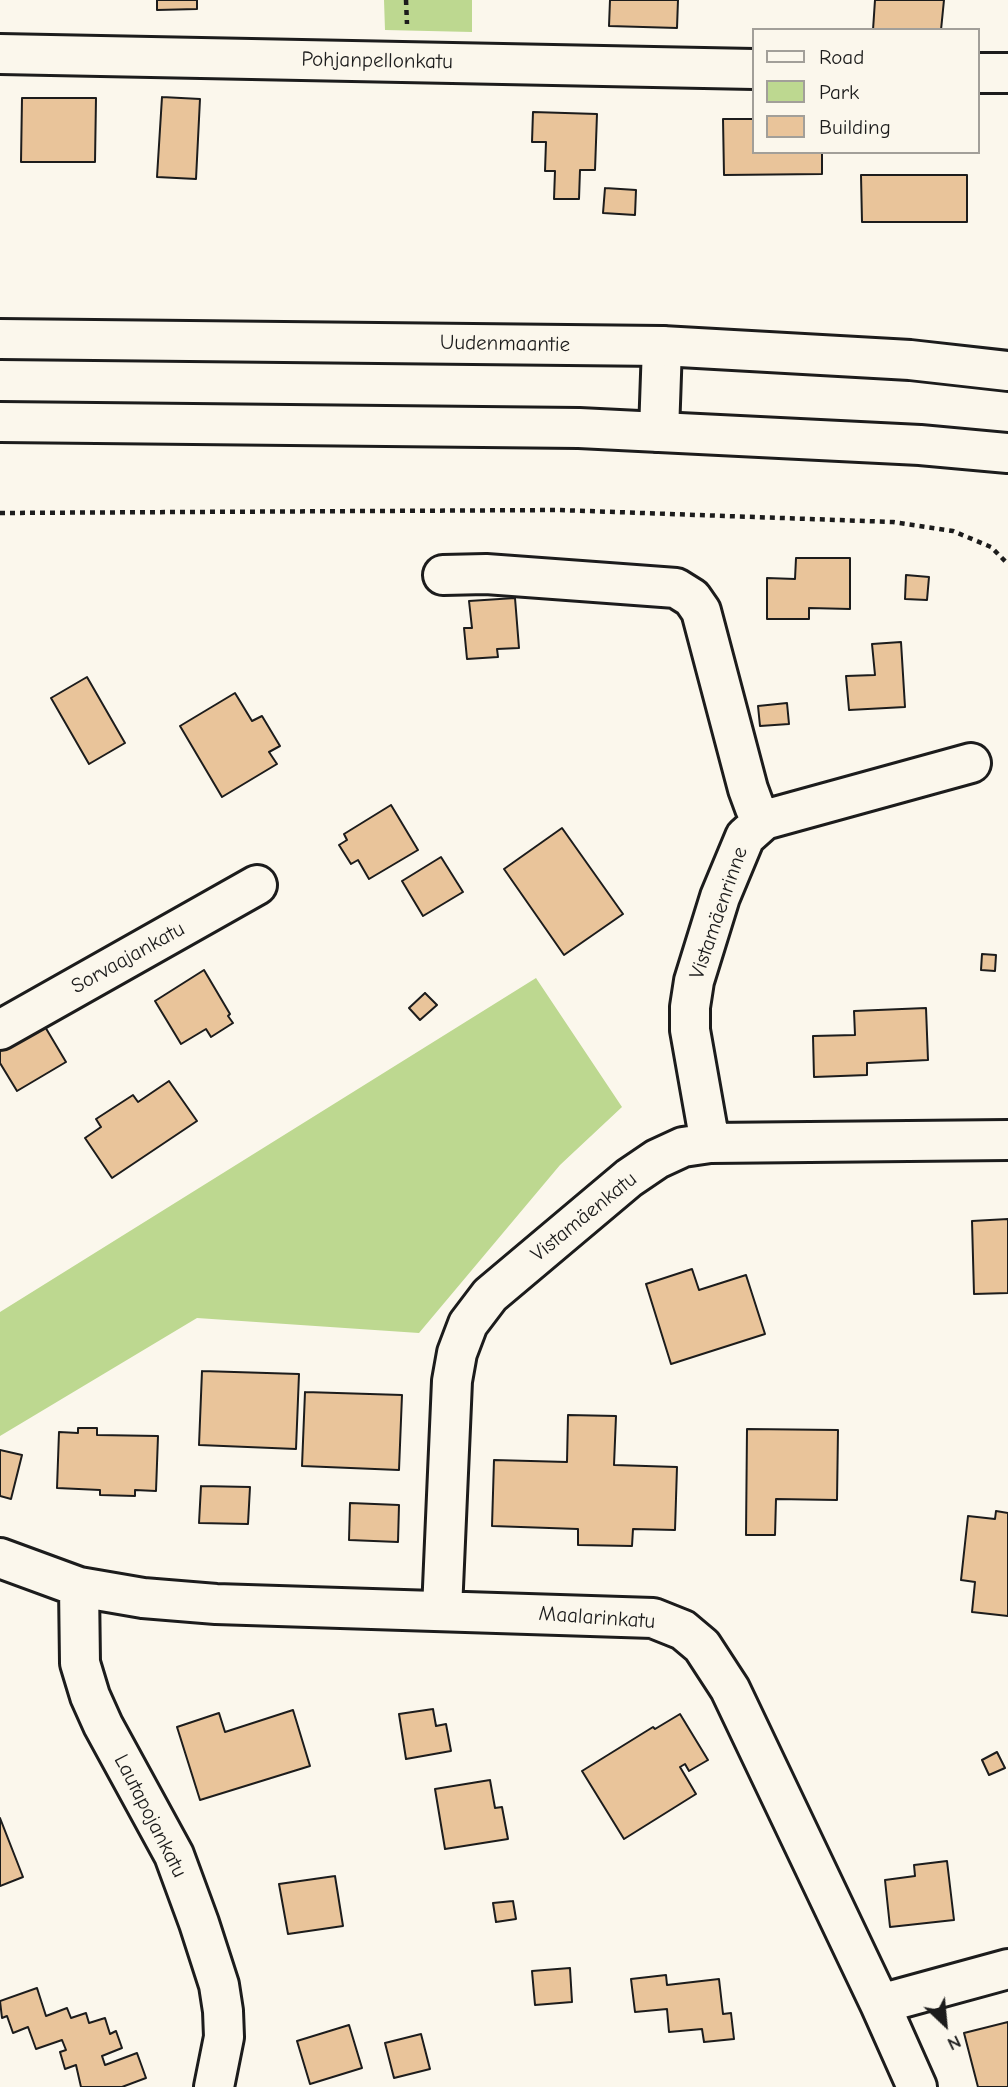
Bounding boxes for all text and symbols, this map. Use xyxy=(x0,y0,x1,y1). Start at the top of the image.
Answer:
legend xyxy=(752,28,980,154)
text: Road xyxy=(819,45,864,69)
street label: Pohjanpellonkatu xyxy=(301,47,453,75)
text: Park xyxy=(819,80,859,104)
text: Building xyxy=(819,115,891,139)
street label: Uudenmaantie xyxy=(440,330,570,358)
street label: Vistamäenrinne xyxy=(685,844,753,982)
street label: Sorvaajankatu xyxy=(67,916,189,1000)
street label: Vistamäenkatu xyxy=(526,1167,642,1267)
street label: Maalarinkatu xyxy=(538,1601,656,1635)
street label: Lautapojankatu xyxy=(108,1750,192,1882)
north arrow xyxy=(910,1989,980,2059)
text: N xyxy=(944,2030,965,2055)

